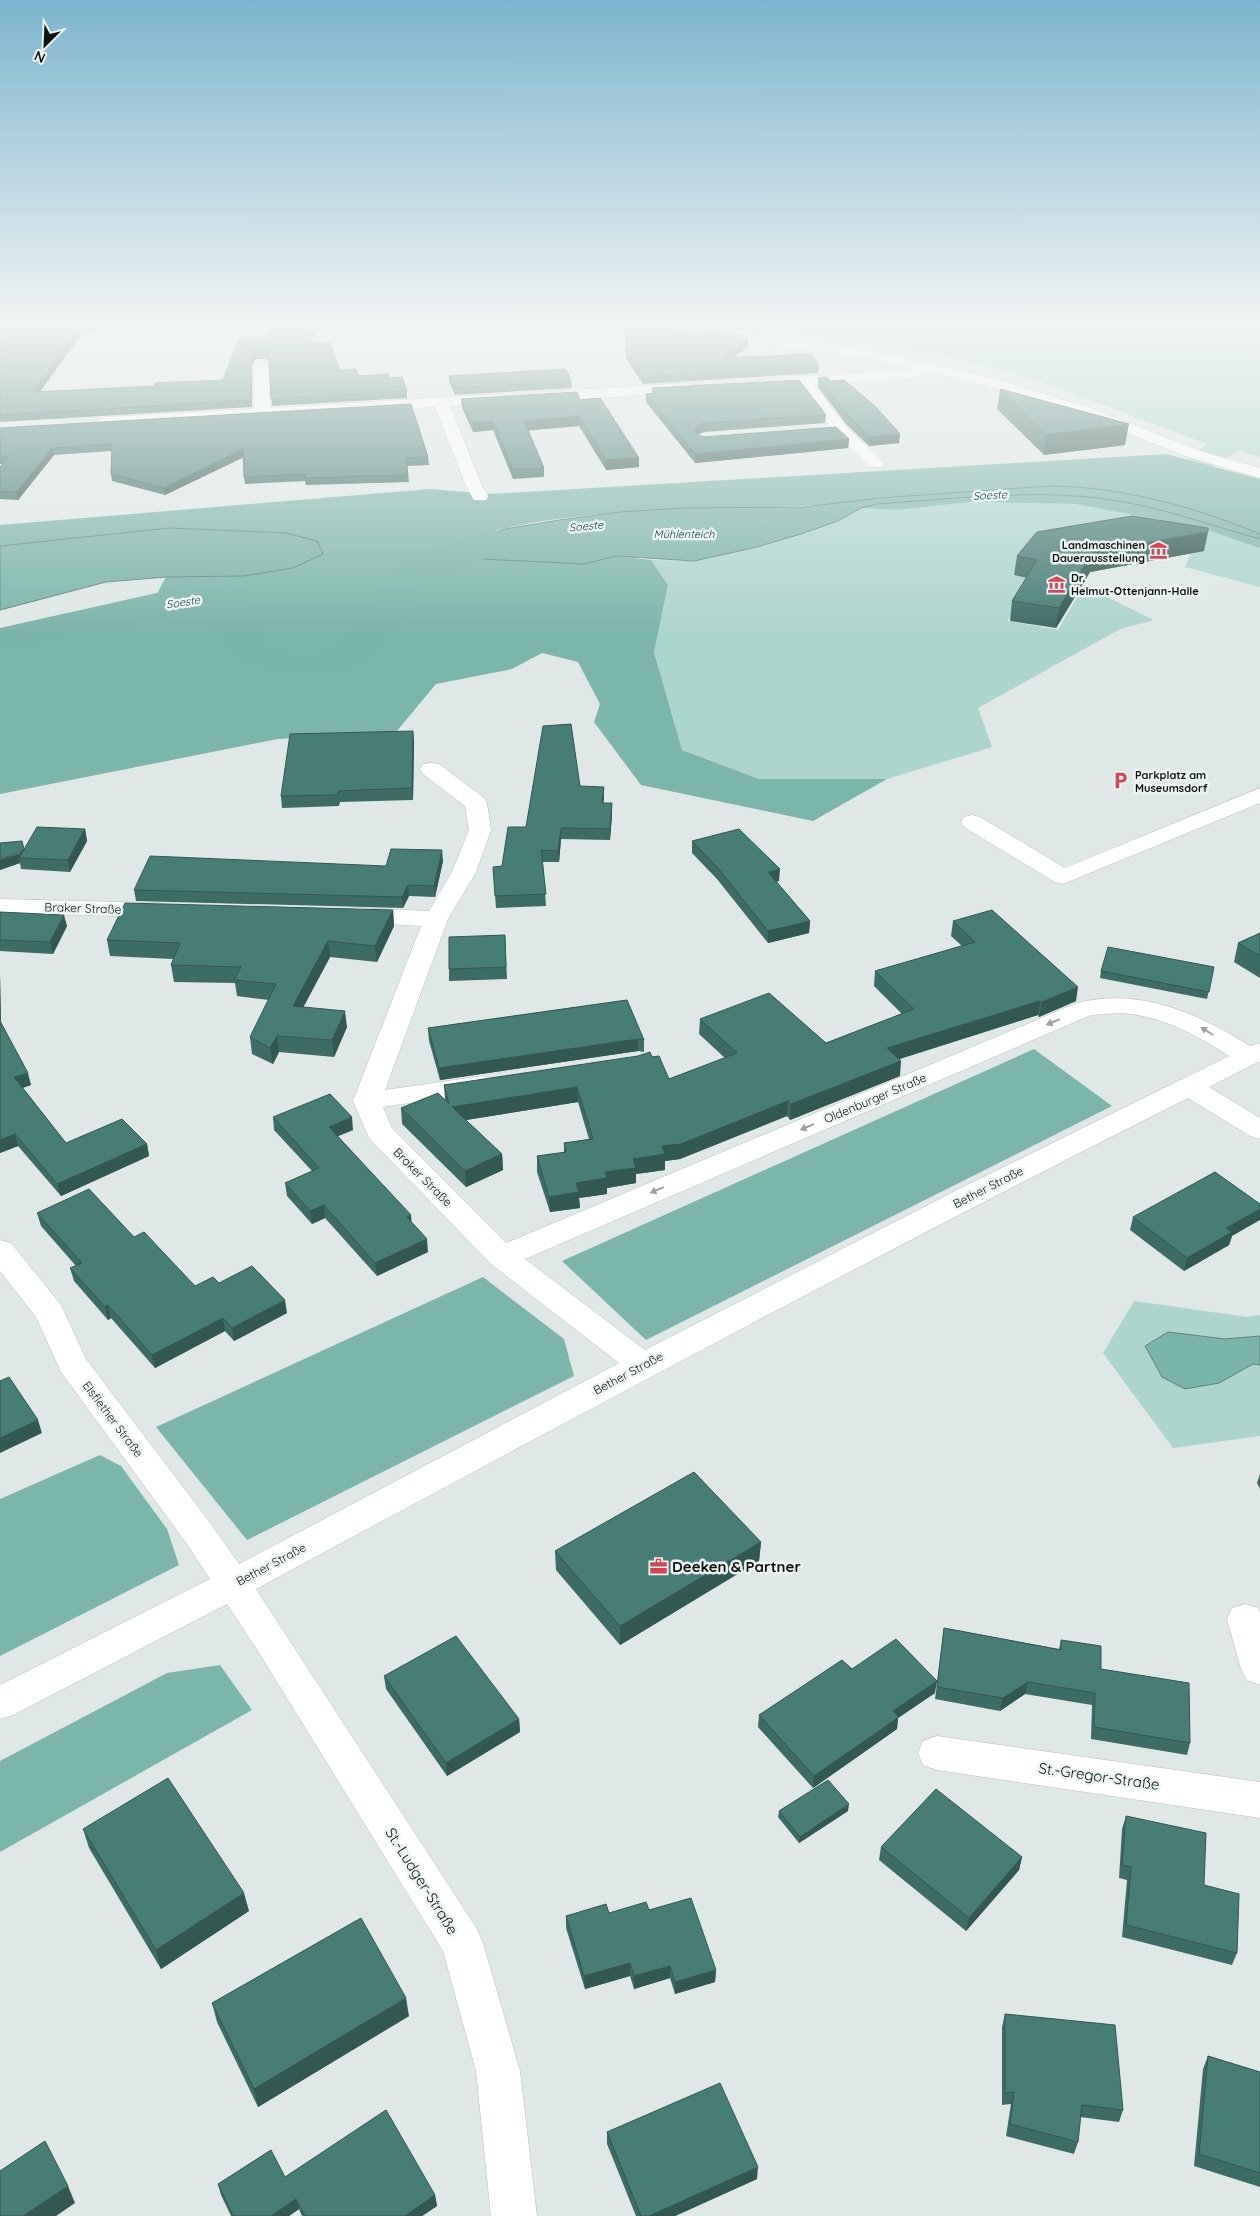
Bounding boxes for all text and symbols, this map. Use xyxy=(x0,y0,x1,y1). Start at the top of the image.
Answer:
north arrow xyxy=(20,20,70,70)
text: N xyxy=(31,47,48,67)
water label: Soeste xyxy=(973,487,1008,503)
water label: Soeste xyxy=(568,517,604,534)
water label: Mühlenteich xyxy=(654,527,715,541)
place label: Landmaschinen Dauerausstellung xyxy=(1052,538,1145,565)
museum icon: Landmaschinen Dauerausstellung xyxy=(1149,541,1169,561)
place label: Dr. Helmut-Ottenjann-Halle xyxy=(1071,571,1199,598)
museum icon: Dr. Helmut-Ottenjann-Halle xyxy=(1047,574,1067,594)
water label: Soeste xyxy=(165,592,202,612)
place label: Parkplatz am Museumsdorf xyxy=(1135,768,1208,795)
parking icon: Parkplatz am Museumsdorf xyxy=(1111,771,1131,791)
street label: Braker Straße xyxy=(44,899,122,917)
one-way arrow xyxy=(1046,1018,1060,1026)
one-way arrow xyxy=(1201,1026,1214,1036)
street label: Oldenburger Straße xyxy=(821,1070,929,1126)
one-way arrow xyxy=(800,1123,814,1131)
street label: Braker Straße xyxy=(390,1144,456,1210)
street label: Bether Straße xyxy=(950,1163,1026,1211)
one-way arrow xyxy=(650,1187,664,1195)
street label: Bether Straße xyxy=(591,1348,666,1398)
street label: Elsflether Straße xyxy=(80,1378,147,1460)
street label: Bether Straße xyxy=(234,1539,309,1589)
office icon: Deeken & Partner xyxy=(648,1556,668,1576)
place label: Deeken & Partner xyxy=(672,1557,801,1576)
street label: St.-Gregor-Straße xyxy=(1037,1758,1161,1794)
street label: St.-Ludger-Straße xyxy=(381,1824,463,1938)

